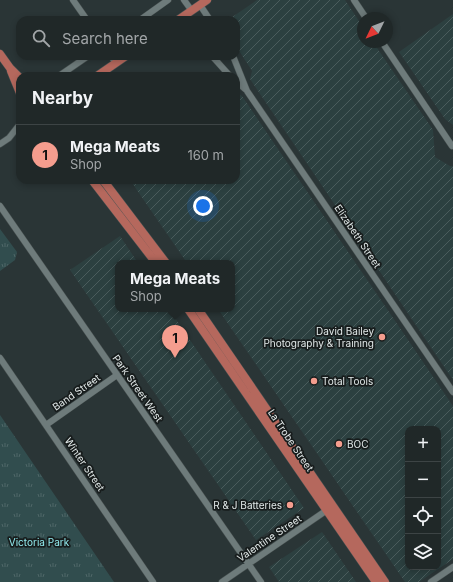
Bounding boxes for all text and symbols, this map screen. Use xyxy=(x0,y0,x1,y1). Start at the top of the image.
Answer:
north arrow xyxy=(357,12,393,48)
search box xyxy=(16,16,240,60)
icon: search xyxy=(30,27,52,49)
text: Search here xyxy=(62,29,148,48)
text: Nearby xyxy=(32,88,93,108)
text: Mega Meats xyxy=(70,137,160,156)
text: 1 xyxy=(42,147,48,163)
text: 160 m xyxy=(187,147,224,163)
text: Shop xyxy=(70,156,102,172)
your location xyxy=(193,196,213,216)
street label: Elizabeth Street xyxy=(332,202,384,271)
popup xyxy=(115,260,235,312)
text: Mega Meats xyxy=(130,269,220,288)
text: Shop xyxy=(130,288,162,304)
pin: 1 xyxy=(162,325,188,358)
place label: David Bailey Photography & Training xyxy=(263,325,374,349)
marker: David Bailey Photography & Training xyxy=(377,332,387,342)
street label: Park Street West xyxy=(110,352,166,424)
street label: Band Street xyxy=(50,371,103,413)
place label: Total Tools xyxy=(322,375,373,387)
marker: Total Tools xyxy=(309,376,319,386)
street label: La Trobe Street xyxy=(266,407,317,474)
map controls xyxy=(405,426,441,570)
button: + xyxy=(405,426,441,462)
street label: Winter Street xyxy=(63,435,108,494)
place label: BOC xyxy=(347,438,369,450)
marker: BOC xyxy=(334,439,344,449)
button: − xyxy=(405,462,441,498)
button: locate xyxy=(405,498,441,534)
place label: R & J Batteries xyxy=(213,499,282,511)
marker: R & J Batteries xyxy=(285,500,295,510)
street label: Valentine Street xyxy=(235,512,304,564)
button: layers xyxy=(405,534,441,570)
park label: Victoria Park xyxy=(9,536,70,548)

